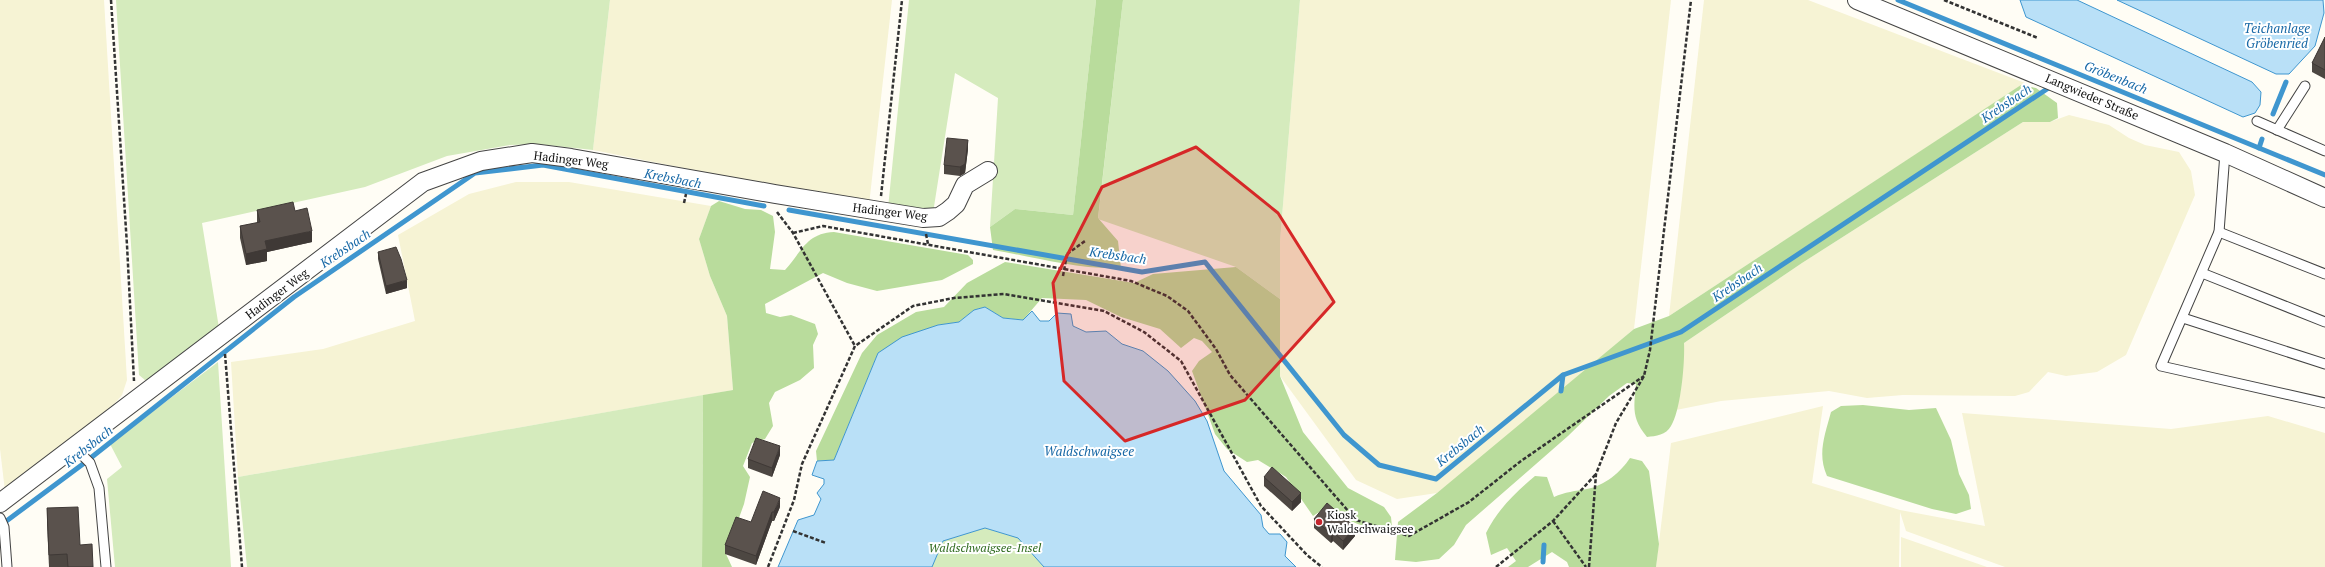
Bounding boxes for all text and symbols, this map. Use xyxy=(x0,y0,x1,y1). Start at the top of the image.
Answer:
water label: Teichanlage Gröbenried xyxy=(2244,19,2310,52)
water label: Gröbenbach xyxy=(2082,56,2150,98)
street label: Langwieder Straße xyxy=(2043,70,2141,123)
water label: Krebsbach xyxy=(1976,79,2035,127)
street label: Hadinger Weg xyxy=(533,147,610,172)
water label: Krebsbach xyxy=(642,163,703,192)
street label: Hadinger Weg xyxy=(852,199,929,224)
water label: Krebsbach xyxy=(315,224,374,272)
water label: Krebsbach xyxy=(1087,242,1148,268)
water label: Krebsbach xyxy=(1707,258,1766,306)
street label: Hadinger Weg xyxy=(242,265,312,322)
water label: Krebsbach xyxy=(1431,420,1488,471)
water label: Krebsbach xyxy=(59,421,116,471)
water label: Waldschwaigsee xyxy=(1044,442,1134,460)
place label: Kiosk Waldschwaigsee xyxy=(1327,507,1414,536)
marker: Kiosk Waldschwaigsee xyxy=(1314,517,1324,527)
park label: Waldschwaigsee-Insel xyxy=(929,540,1042,555)

